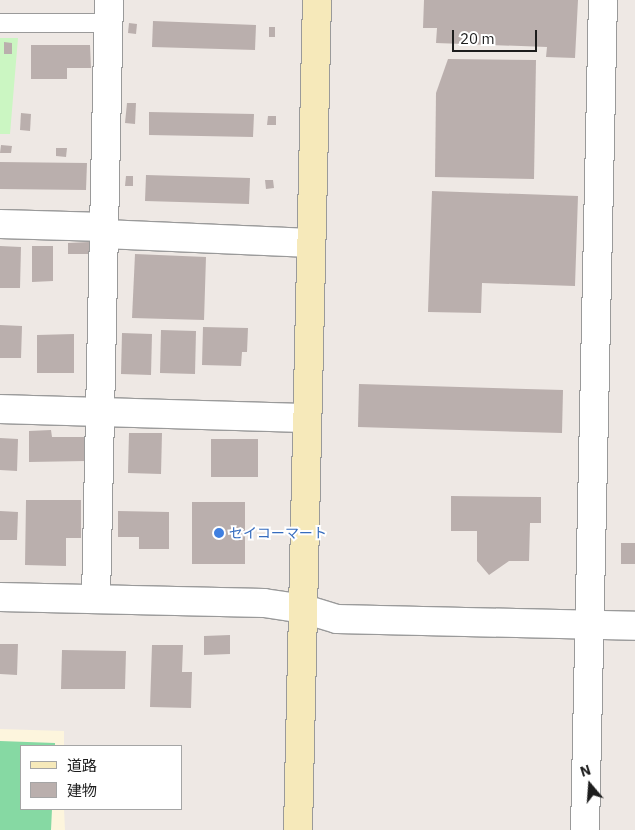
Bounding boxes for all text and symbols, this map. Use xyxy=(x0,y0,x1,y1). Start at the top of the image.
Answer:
scale bar xyxy=(455,20,540,52)
text: 20 m xyxy=(460,29,495,48)
place label: セイコーマート xyxy=(229,525,327,541)
marker: セイコーマート xyxy=(213,527,225,539)
legend xyxy=(20,745,182,810)
text: 道路 xyxy=(67,756,97,775)
north arrow xyxy=(565,760,615,810)
text: N xyxy=(578,761,593,781)
text: 建物 xyxy=(67,781,97,800)

